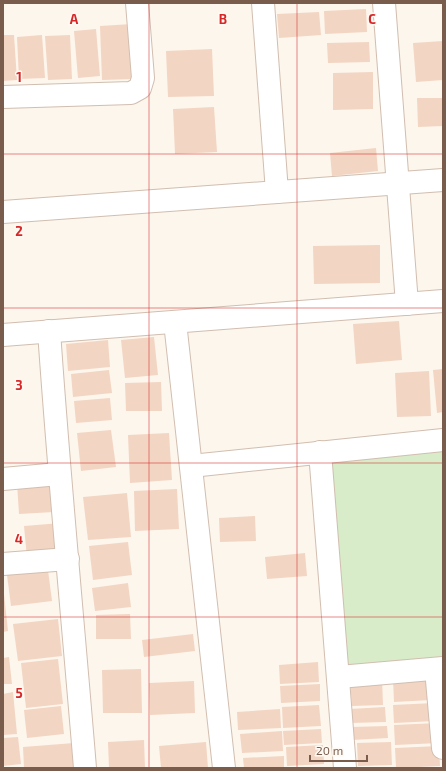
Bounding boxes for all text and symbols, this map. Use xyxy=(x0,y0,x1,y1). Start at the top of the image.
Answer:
text: A xyxy=(70,11,79,27)
text: B xyxy=(219,11,227,27)
text: C xyxy=(368,11,376,27)
text: 1 xyxy=(16,69,22,85)
text: 2 xyxy=(15,223,23,239)
text: 3 xyxy=(15,377,23,393)
text: 4 xyxy=(15,531,23,547)
text: 5 xyxy=(15,685,23,701)
scale bar xyxy=(310,737,367,763)
text: 20 m xyxy=(316,743,343,757)

